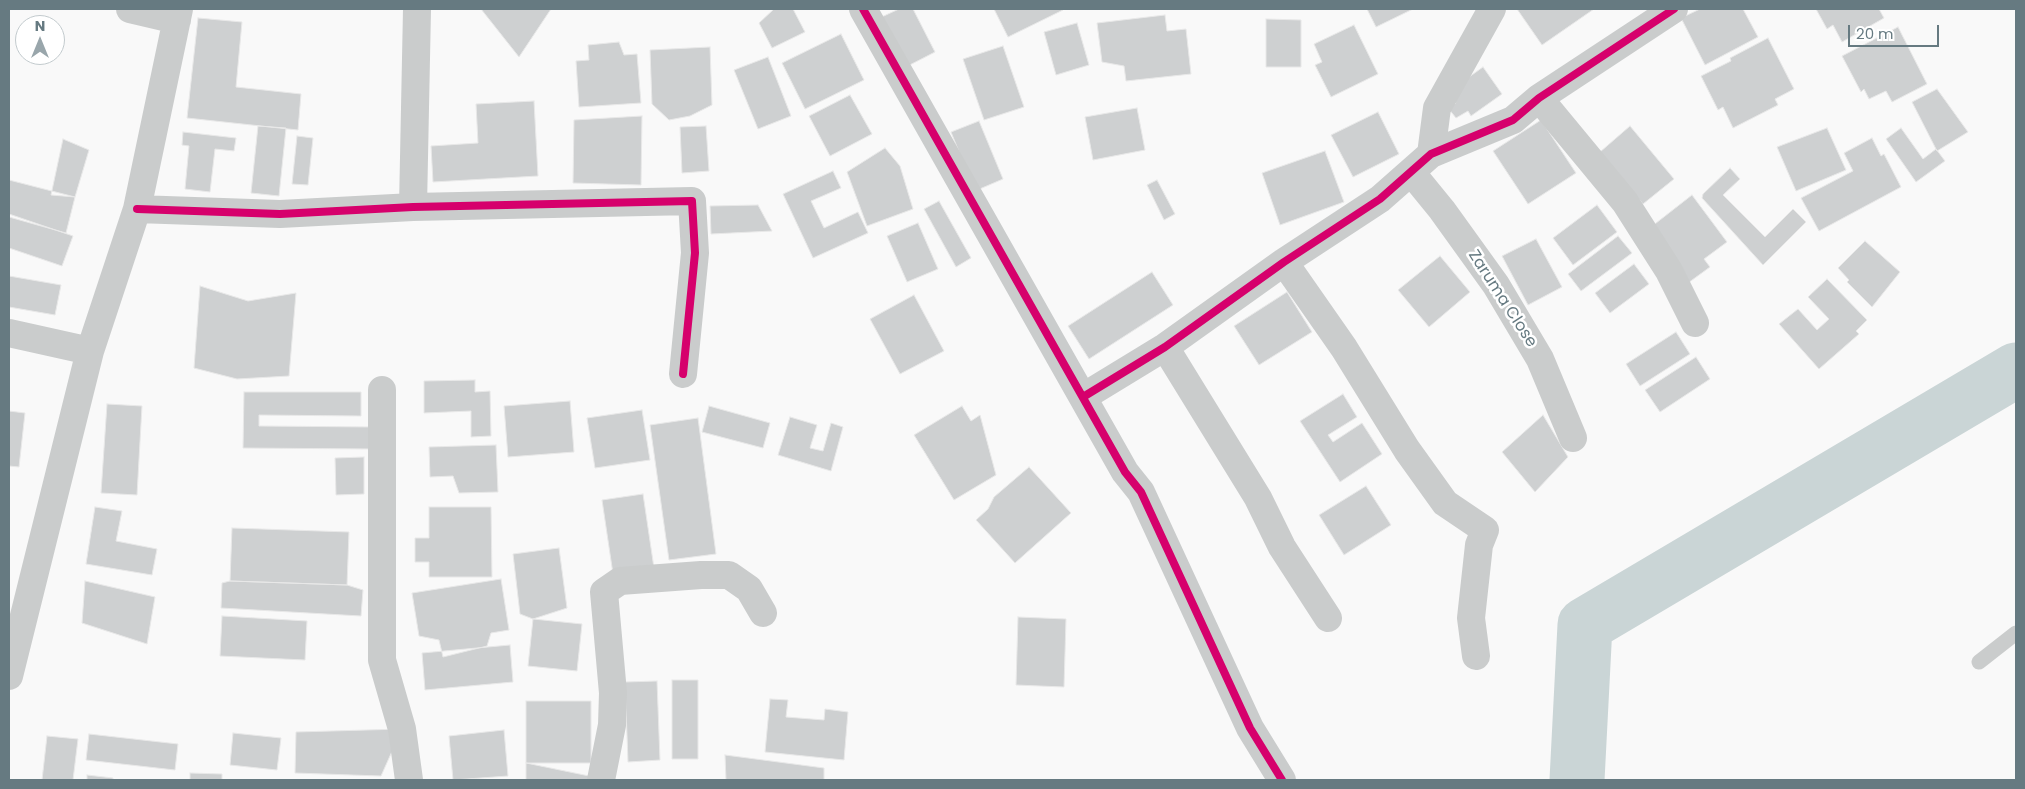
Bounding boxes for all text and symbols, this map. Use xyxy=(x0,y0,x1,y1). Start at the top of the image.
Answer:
north arrow xyxy=(15,15,65,65)
scale bar xyxy=(1850,15,1941,47)
text: N xyxy=(35,16,45,36)
text: 20 m xyxy=(1856,23,1894,44)
street label: Zaruma Close xyxy=(1463,247,1541,351)

